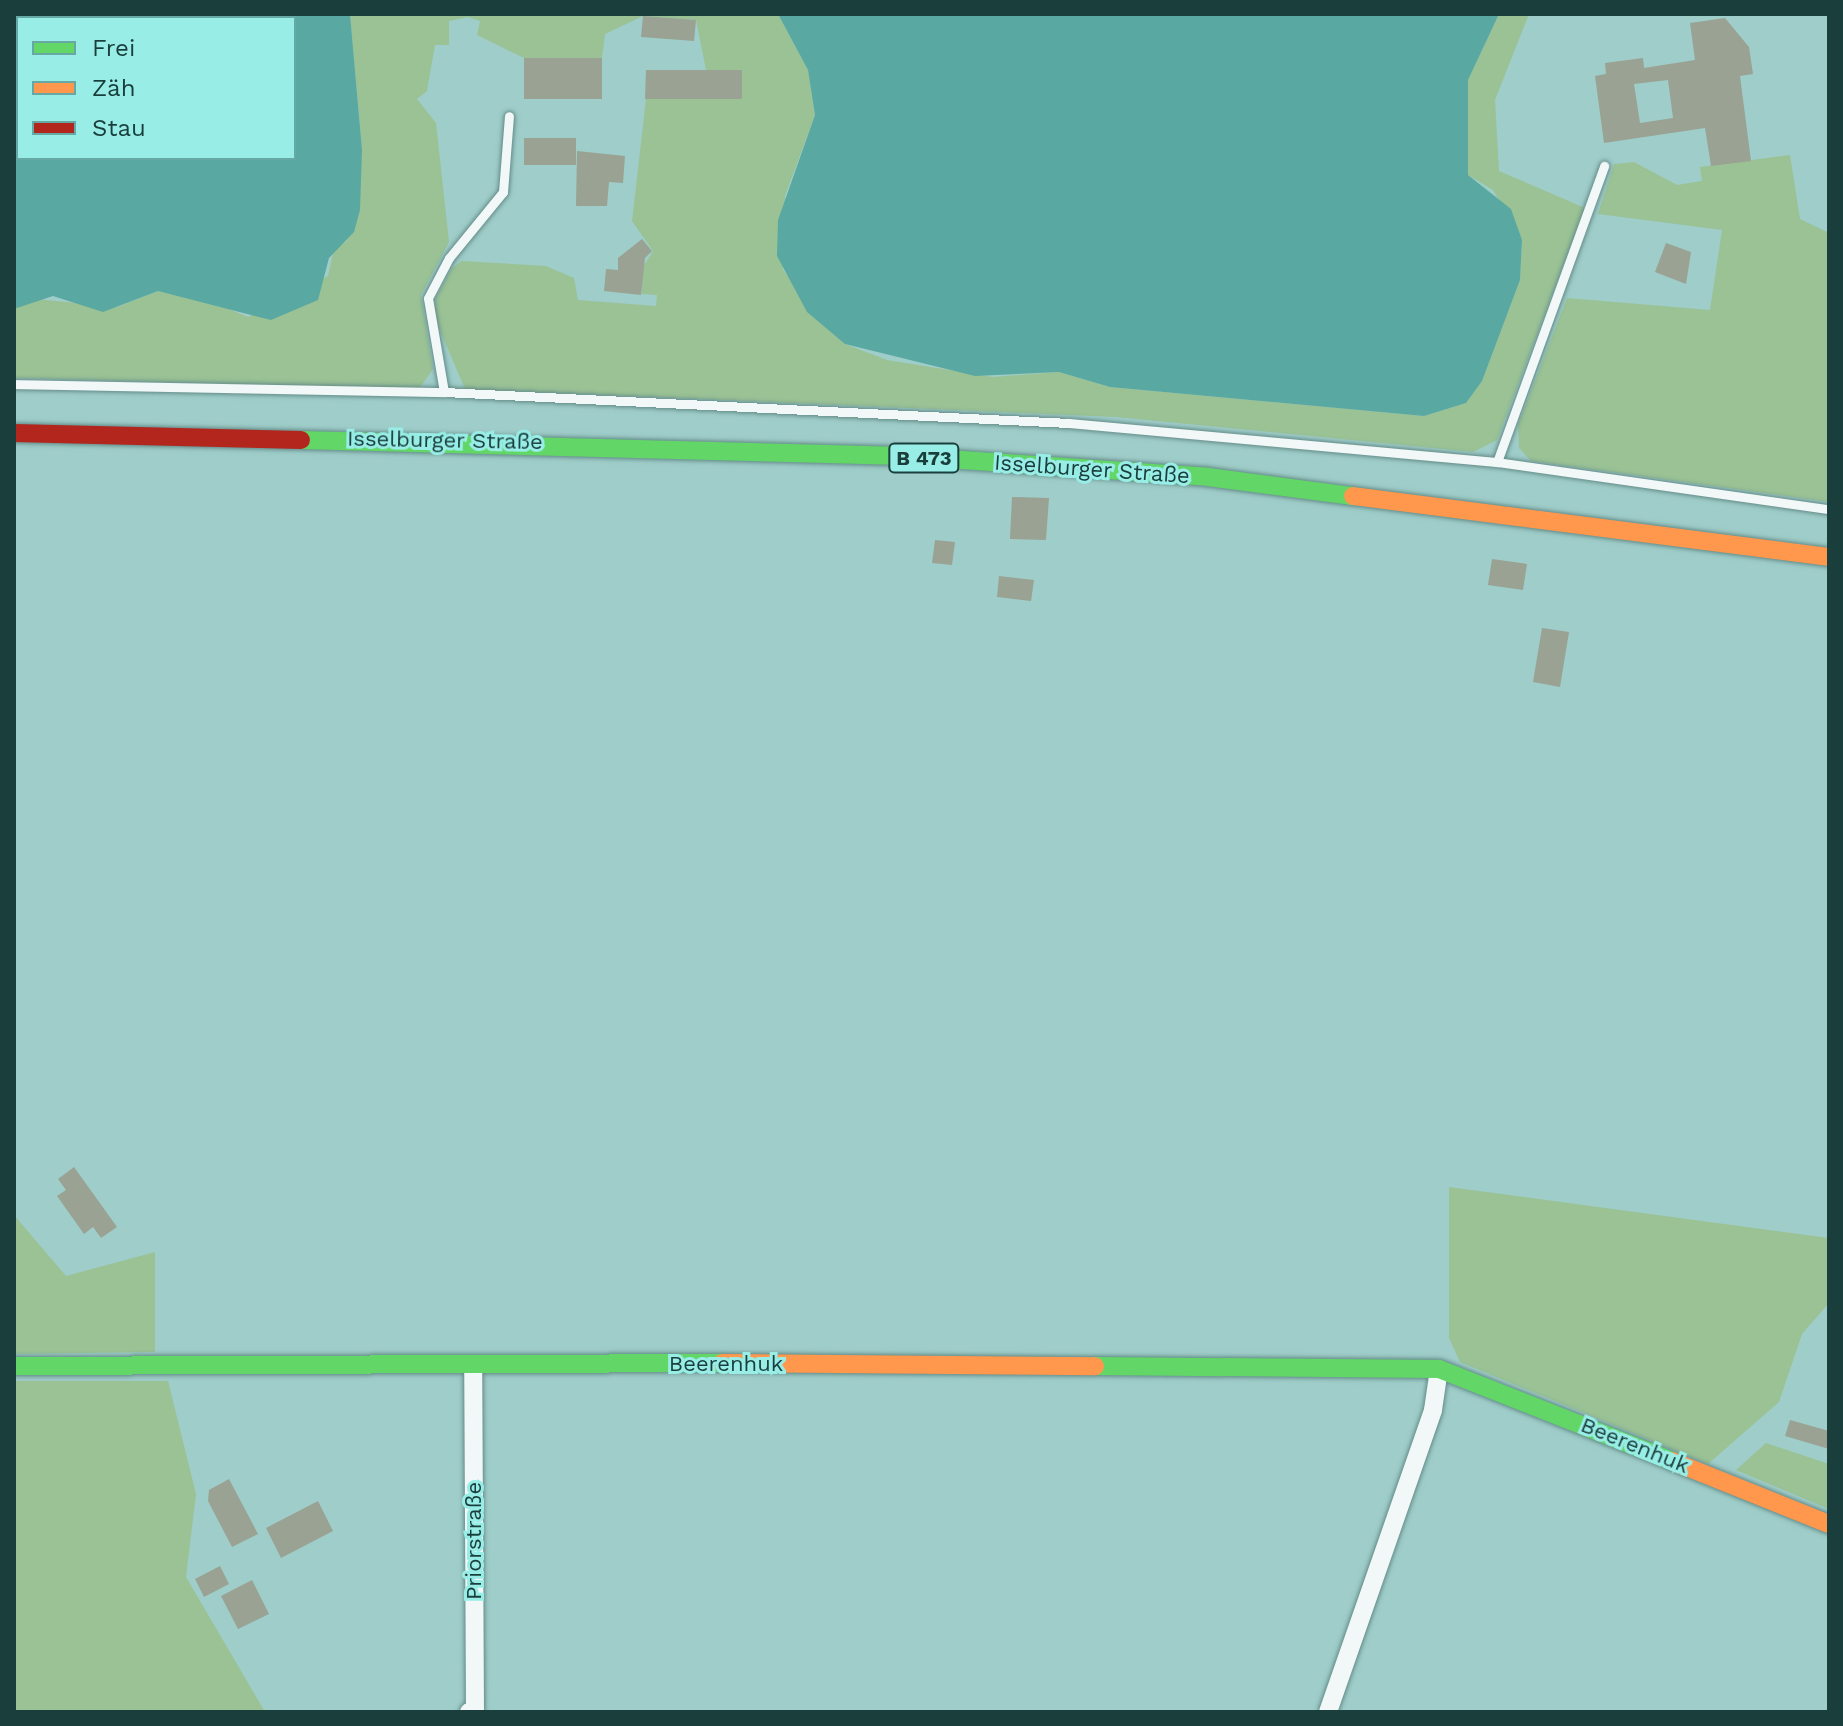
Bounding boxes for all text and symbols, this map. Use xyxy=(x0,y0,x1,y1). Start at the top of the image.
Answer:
legend xyxy=(16,16,296,160)
text: Frei xyxy=(92,34,135,62)
text: Zäh xyxy=(92,74,136,102)
text: Stau xyxy=(92,114,146,142)
street label: Isselburger Straße xyxy=(347,425,543,455)
road number: B 473 xyxy=(888,442,960,474)
street label: Isselburger Straße xyxy=(993,449,1191,489)
street label: Beerenhuk xyxy=(669,1351,783,1377)
street label: Beerenhuk xyxy=(1577,1411,1693,1479)
street label: Priorstraße xyxy=(461,1482,487,1600)

